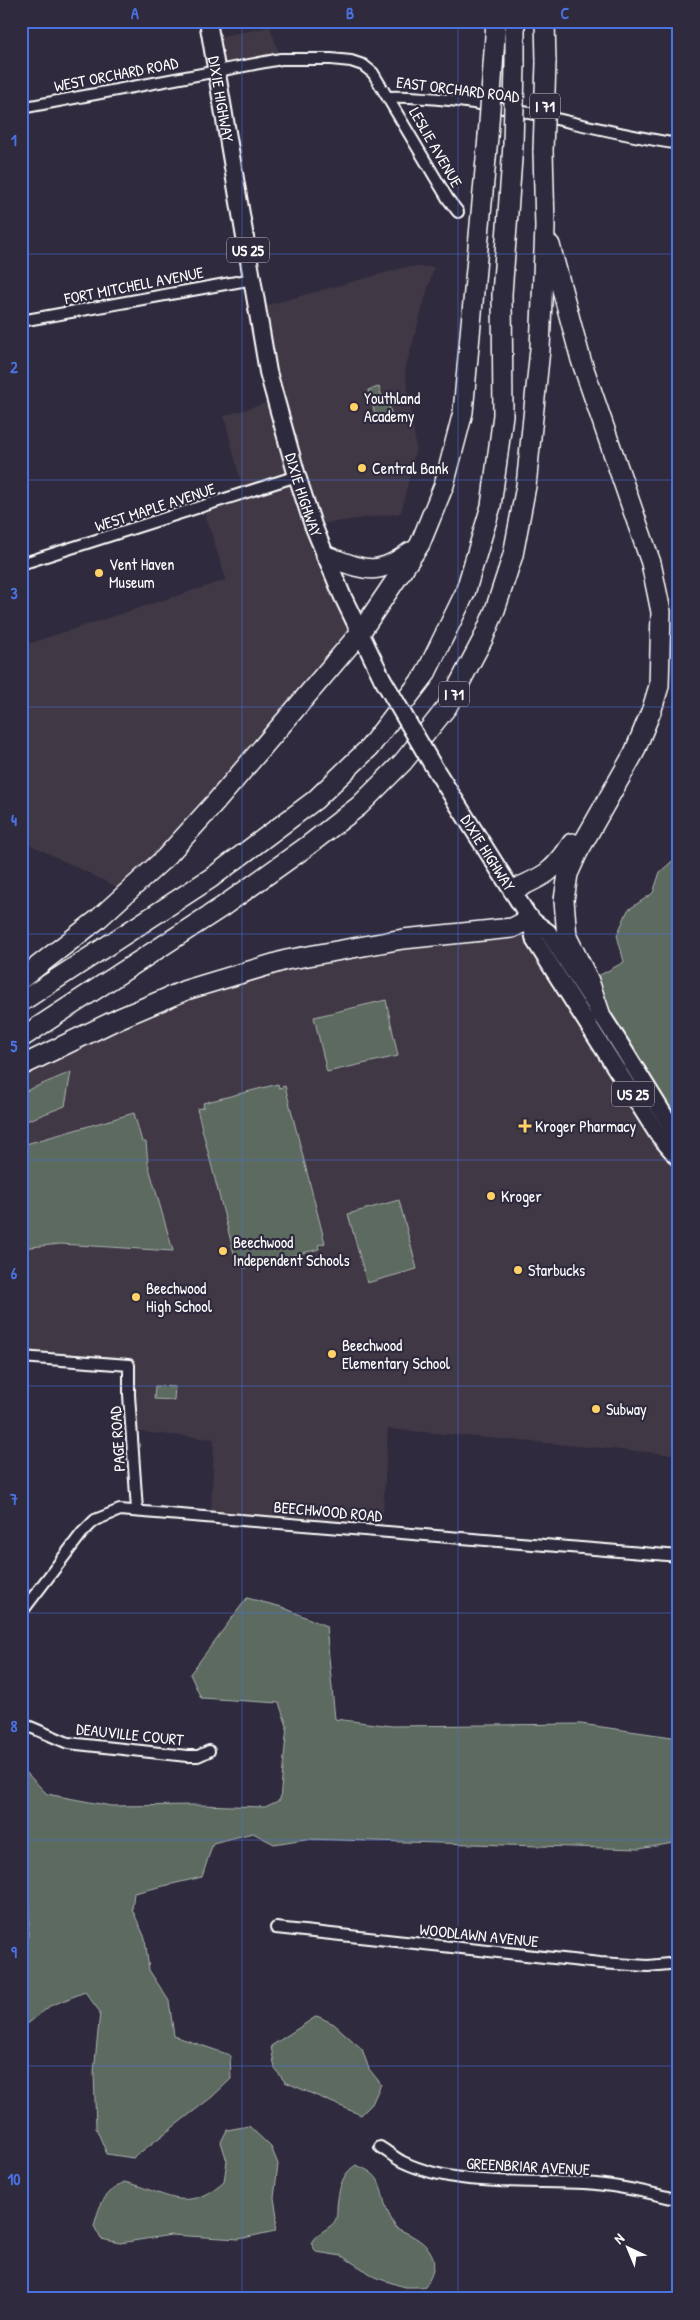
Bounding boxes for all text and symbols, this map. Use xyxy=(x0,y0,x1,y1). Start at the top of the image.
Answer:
text: A xyxy=(131,2,139,24)
text: B xyxy=(346,2,354,24)
text: C xyxy=(561,2,570,24)
street label: WEST ORCHARD ROAD xyxy=(52,51,180,97)
street label: DIXIE HIGHWAY xyxy=(203,54,239,143)
street label: EAST ORCHARD ROAD xyxy=(395,71,521,108)
road number: I 71 xyxy=(530,94,560,118)
street label: LESLIE AVENUE xyxy=(404,103,468,191)
text: 1 xyxy=(11,129,17,151)
road number: US 25 xyxy=(227,238,269,262)
street label: FORT MITCHELL AVENUE xyxy=(62,261,205,309)
text: 2 xyxy=(10,356,18,378)
place label: Youthland Academy xyxy=(364,387,420,427)
marker: Youthland Academy xyxy=(348,401,360,413)
street label: DIXIE HIGHWAY xyxy=(280,450,328,540)
place label: Central Bank xyxy=(372,457,449,479)
marker: Central Bank xyxy=(356,462,368,474)
street label: WEST MAPLE AVENUE xyxy=(92,477,218,537)
place label: Vent Haven Museum xyxy=(109,553,175,593)
marker: Vent Haven Museum xyxy=(93,567,105,579)
text: 3 xyxy=(10,582,18,604)
road number: I 71 xyxy=(439,682,469,706)
text: 4 xyxy=(11,809,17,831)
street label: DIXIE HIGHWAY xyxy=(456,810,521,895)
text: 5 xyxy=(11,1035,18,1057)
road number: US 25 xyxy=(612,1082,654,1106)
place label: Kroger Pharmacy xyxy=(535,1115,637,1137)
marker: Kroger Pharmacy xyxy=(519,1120,531,1132)
place label: Kroger xyxy=(501,1185,542,1207)
marker: Kroger xyxy=(485,1190,497,1202)
place label: Beechwood Independent Schools xyxy=(233,1231,350,1271)
marker: Beechwood Independent Schools xyxy=(217,1245,229,1257)
place label: Starbucks xyxy=(528,1259,585,1281)
text: 6 xyxy=(11,1262,18,1284)
marker: Starbucks xyxy=(512,1264,524,1276)
place label: Beechwood High School xyxy=(146,1277,213,1317)
marker: Beechwood High School xyxy=(130,1291,142,1303)
place label: Beechwood Elementary School xyxy=(342,1334,451,1374)
marker: Beechwood Elementary School xyxy=(326,1348,338,1360)
place label: Subway xyxy=(606,1398,647,1420)
marker: Subway xyxy=(590,1403,602,1415)
street label: PAGE ROAD xyxy=(104,1405,130,1472)
text: 7 xyxy=(9,1488,18,1510)
street label: BEECHWOOD ROAD xyxy=(273,1495,384,1527)
text: 8 xyxy=(11,1715,18,1737)
street label: DEAUVILLE COURT xyxy=(75,1717,185,1751)
street label: WOODLAWN AVENUE xyxy=(419,1918,539,1952)
text: 9 xyxy=(11,1941,17,1963)
street label: GREENBRIAR AVENUE xyxy=(466,2152,590,2180)
text: 10 xyxy=(8,2168,20,2190)
north arrow xyxy=(602,2222,652,2272)
text: N xyxy=(609,2228,628,2248)

